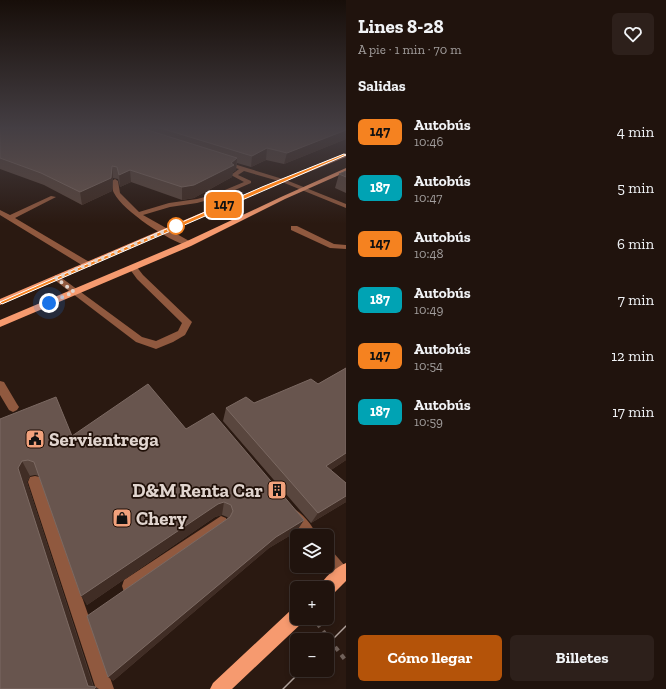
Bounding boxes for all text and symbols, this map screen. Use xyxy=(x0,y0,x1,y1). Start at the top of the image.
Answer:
button: heart xyxy=(612,13,654,55)
text: Lines 8-28 xyxy=(358,15,444,38)
text: A pie · 1 min · 70 m xyxy=(358,42,461,57)
text: Salidas xyxy=(358,77,406,95)
text: Autobús xyxy=(414,116,471,134)
text: 147 xyxy=(370,123,390,140)
text: 4 min xyxy=(617,123,654,141)
text: 10:46 xyxy=(414,134,443,149)
text: Autobús xyxy=(414,172,471,190)
text: 187 xyxy=(370,179,390,196)
text: 5 min xyxy=(617,179,654,197)
text: 10:47 xyxy=(414,190,442,205)
line badge: 147 xyxy=(201,192,247,218)
text: 147 xyxy=(214,196,234,213)
unlabelled marker xyxy=(167,217,185,235)
text: Autobús xyxy=(414,228,471,246)
text: 147 xyxy=(370,235,390,252)
text: 6 min xyxy=(617,235,654,253)
text: 10:48 xyxy=(414,246,443,261)
text: Autobús xyxy=(414,284,471,302)
text: 187 xyxy=(370,291,390,308)
text: 7 min xyxy=(618,291,654,309)
your location xyxy=(39,293,59,313)
text: 10:49 xyxy=(414,302,443,317)
text: Autobús xyxy=(414,340,471,358)
text: 147 xyxy=(370,347,390,364)
text: 12 min xyxy=(611,347,654,365)
text: 10:54 xyxy=(414,358,443,373)
text: Autobús xyxy=(414,396,471,414)
text: 187 xyxy=(370,403,390,420)
text: 17 min xyxy=(612,403,654,421)
text: 10:59 xyxy=(414,414,443,429)
public building icon: Servientrega xyxy=(24,428,46,450)
place label: Servientrega xyxy=(49,428,159,451)
place label: D&M Renta Car xyxy=(132,479,264,502)
building icon: D&M Renta Car xyxy=(266,479,288,501)
shop icon: Chery xyxy=(111,507,133,529)
place label: Chery xyxy=(136,507,187,530)
map controls xyxy=(290,529,334,677)
button: layers xyxy=(290,529,334,573)
button: + xyxy=(290,581,334,625)
button: − xyxy=(290,633,334,677)
button: Cómo llegar xyxy=(358,635,502,681)
button: Billetes xyxy=(510,635,654,681)

